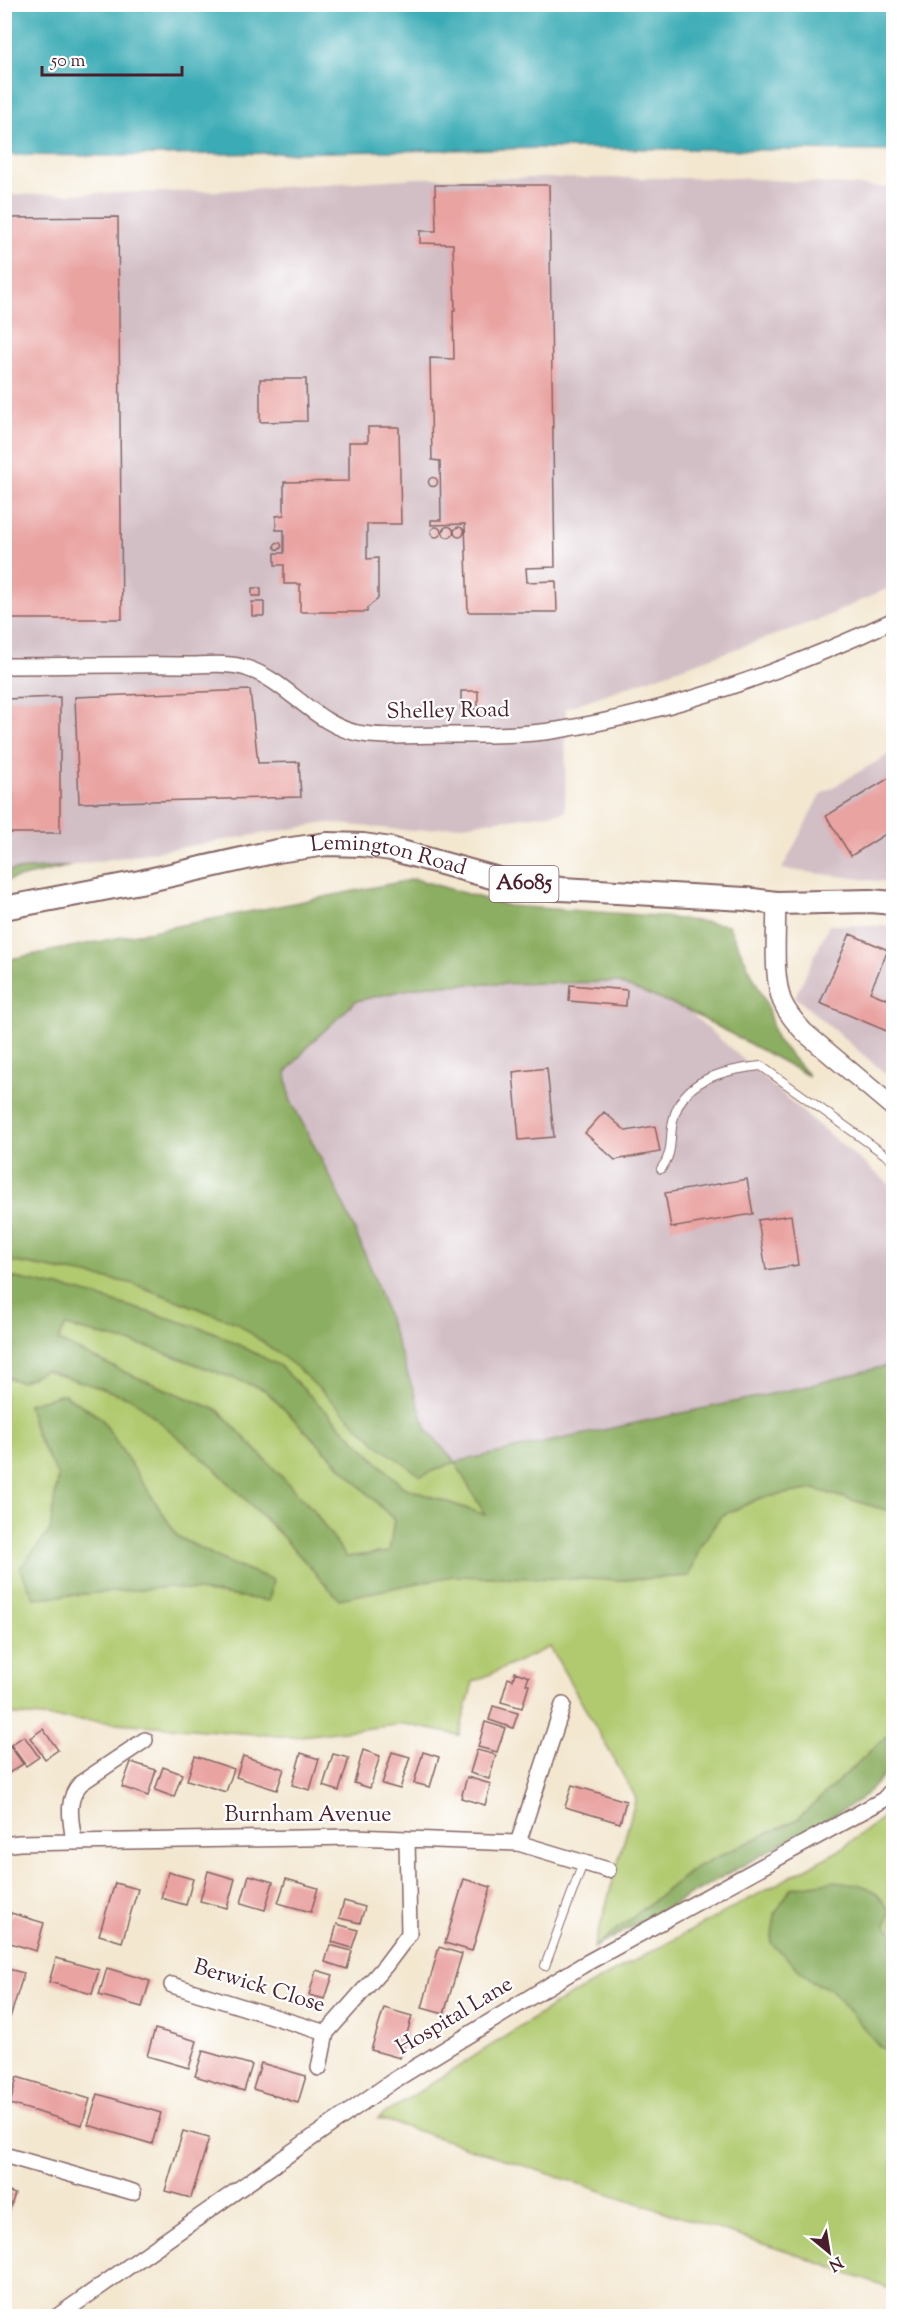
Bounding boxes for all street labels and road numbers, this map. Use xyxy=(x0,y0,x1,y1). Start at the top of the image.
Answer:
street label: Shelley Road xyxy=(386,695,510,729)
street label: Lemington Road xyxy=(308,828,470,885)
road number: A6085 xyxy=(490,866,558,902)
street label: Burnham Avenue xyxy=(224,1800,392,1832)
street label: Berwick Close xyxy=(189,1952,329,2022)
street label: Hospital Lane xyxy=(390,1969,520,2065)

